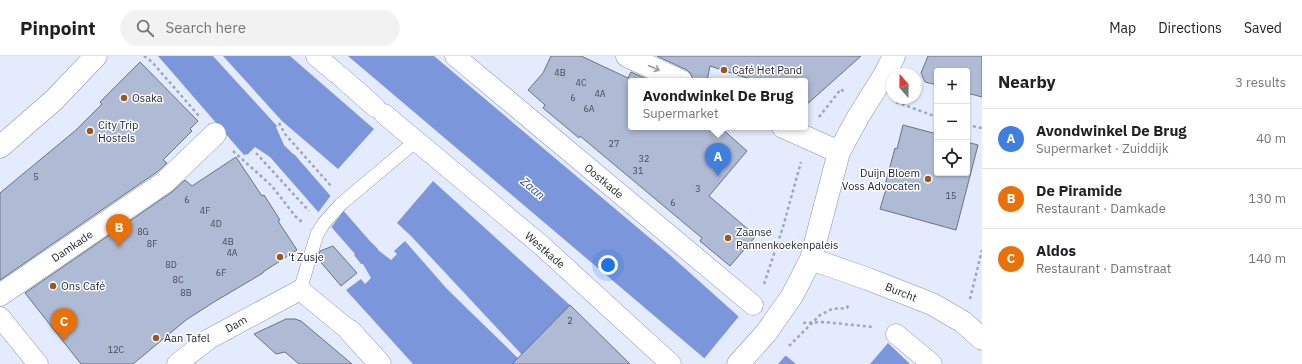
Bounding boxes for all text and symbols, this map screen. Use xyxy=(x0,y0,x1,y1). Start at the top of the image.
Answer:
search box xyxy=(120,10,400,46)
text: Pinpoint xyxy=(20,16,96,40)
icon: search xyxy=(134,17,156,39)
text: Search here xyxy=(166,18,246,37)
text: Map xyxy=(1109,19,1136,37)
text: Directions xyxy=(1158,19,1222,37)
text: Saved xyxy=(1244,19,1282,37)
place label: Café Het Pand xyxy=(732,63,802,77)
one-way arrow xyxy=(648,65,660,73)
marker: Café Het Pand xyxy=(719,65,729,75)
house number: 4B xyxy=(554,67,566,78)
north arrow xyxy=(886,68,922,104)
map controls xyxy=(934,68,970,176)
button: + xyxy=(934,68,970,104)
text: Nearby xyxy=(998,71,1056,93)
text: 3 results xyxy=(1235,74,1286,91)
house number: 4C xyxy=(576,77,587,88)
popup xyxy=(628,78,808,130)
text: Avondwinkel De Brug xyxy=(643,86,793,105)
house number: 4A xyxy=(594,88,606,99)
place label: Osaka xyxy=(132,91,163,105)
house number: 6 xyxy=(570,92,576,103)
marker: Osaka xyxy=(119,93,129,103)
house number: 6A xyxy=(583,103,595,114)
button: − xyxy=(934,104,970,140)
text: Supermarket xyxy=(643,105,718,122)
place label: City Trip Hostels xyxy=(98,118,139,145)
text: Avondwinkel De Brug xyxy=(1036,121,1187,140)
marker: City Trip Hostels xyxy=(85,126,95,136)
text: A xyxy=(1007,130,1015,147)
text: 40 m xyxy=(1256,130,1286,147)
house number: 27 xyxy=(609,138,619,149)
button: locate xyxy=(934,140,970,176)
text: Supermarket · Zuiddijk xyxy=(1036,140,1169,157)
pin: A xyxy=(705,143,731,176)
house number: 32 xyxy=(639,153,649,164)
street label: Oostkade xyxy=(581,160,627,202)
house number: 31 xyxy=(633,165,643,176)
place label: Duijn Bloem Voss Advocaten xyxy=(842,166,920,193)
house number: 5 xyxy=(33,171,39,182)
water label: Zaan xyxy=(517,173,548,203)
marker: Duijn Bloem Voss Advocaten xyxy=(923,174,933,184)
text: De Piramide xyxy=(1036,181,1122,200)
house number: 3 xyxy=(695,183,701,194)
house number: 15 xyxy=(946,190,956,201)
text: B xyxy=(1007,190,1015,207)
text: 130 m xyxy=(1248,190,1286,207)
house number: 6 xyxy=(184,194,190,205)
house number: 6 xyxy=(670,197,676,208)
text: Restaurant · Damkade xyxy=(1036,200,1166,217)
house number: 4F xyxy=(200,205,210,216)
pin: B xyxy=(106,214,132,247)
house number: 4D xyxy=(210,218,222,229)
place label: Zaanse Pannenkoekenpaleis xyxy=(736,225,838,252)
house number: 8G xyxy=(137,226,149,237)
street label: Damkade xyxy=(49,227,95,265)
street label: Westkade xyxy=(522,229,568,271)
marker: Zaanse Pannenkoekenpaleis xyxy=(723,233,733,243)
house number: 4B xyxy=(222,236,234,247)
house number: 8F xyxy=(147,238,157,249)
text: Aldos xyxy=(1036,241,1076,260)
house number: 4A xyxy=(226,247,238,258)
place label: 't Zusje xyxy=(288,250,324,264)
text: C xyxy=(1007,250,1015,267)
text: 140 m xyxy=(1248,250,1286,267)
marker: 't Zusje xyxy=(275,252,285,262)
your location xyxy=(598,255,618,275)
house number: 8D xyxy=(165,259,177,270)
text: Restaurant · Damstraat xyxy=(1036,260,1171,277)
house number: 6F xyxy=(216,267,226,278)
house number: 8C xyxy=(173,274,184,285)
place label: Ons Café xyxy=(61,279,105,293)
street label: Burcht xyxy=(883,279,919,305)
marker: Ons Café xyxy=(48,281,58,291)
house number: 8B xyxy=(180,287,192,298)
pin: C xyxy=(51,308,77,341)
street label: Dam xyxy=(223,312,249,336)
house number: 2 xyxy=(567,315,573,326)
place label: Aan Tafel xyxy=(164,331,210,345)
marker: Aan Tafel xyxy=(151,333,161,343)
house number: 12C xyxy=(108,344,125,355)

